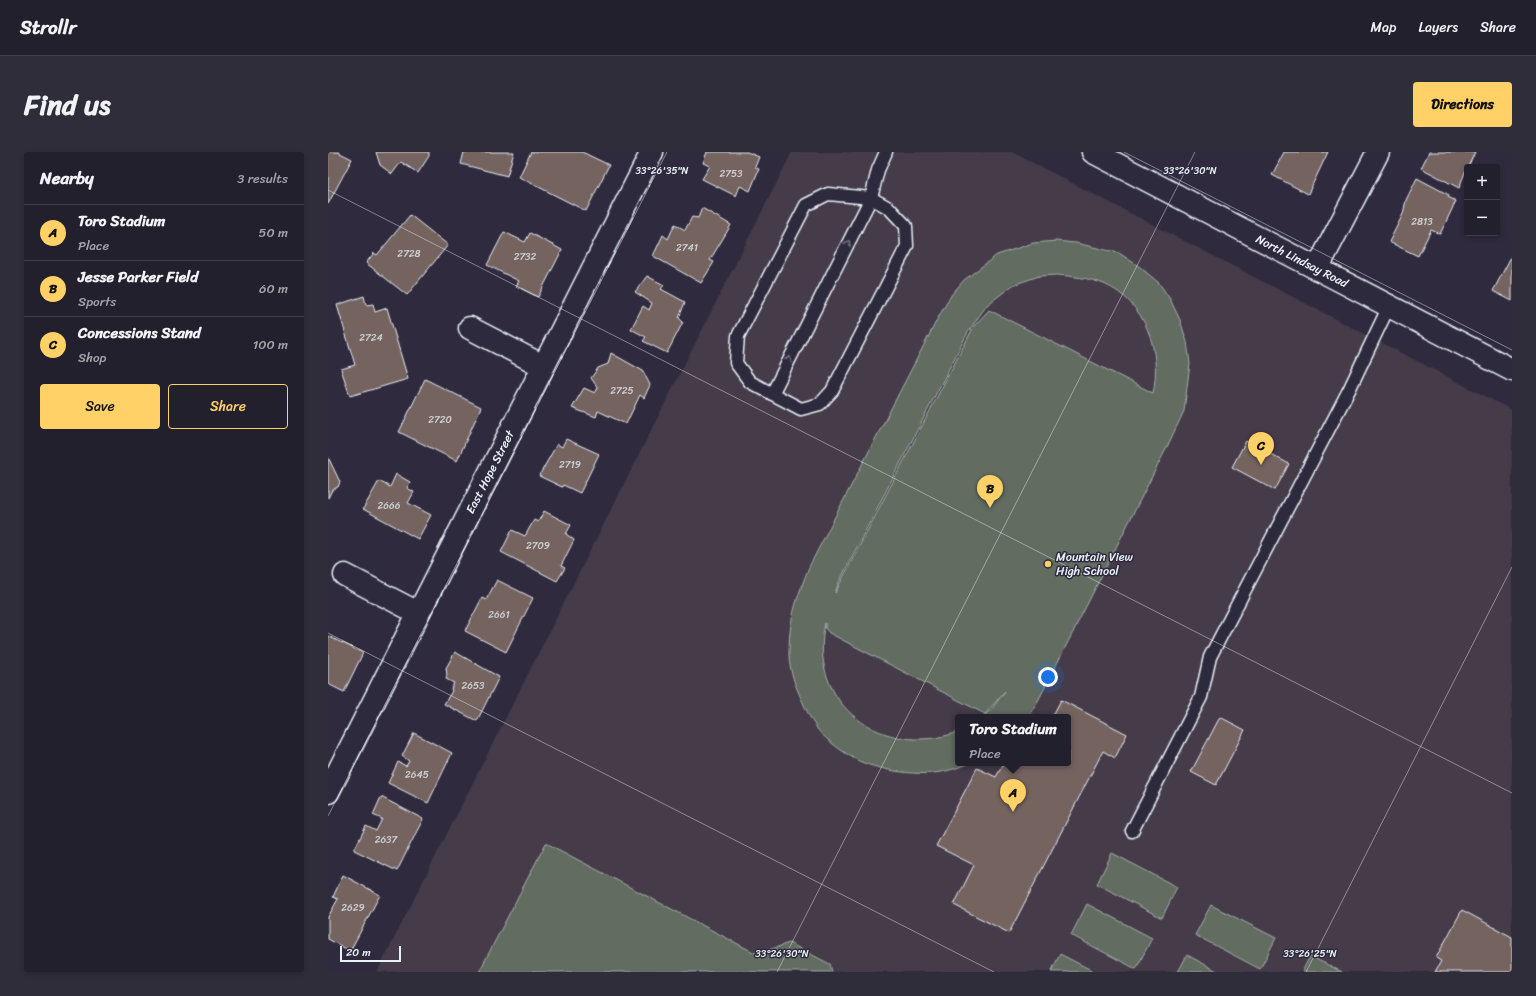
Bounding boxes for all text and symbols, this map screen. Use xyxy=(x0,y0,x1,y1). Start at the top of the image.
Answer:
text: Strollr xyxy=(20,11,76,44)
text: Map xyxy=(1371,15,1396,40)
text: Layers xyxy=(1418,15,1458,40)
text: Share xyxy=(1480,15,1516,40)
text: Find us xyxy=(24,80,111,129)
button: Directions xyxy=(1413,82,1512,127)
text: 33°26'35"N xyxy=(635,162,689,180)
text: 33°26'30"N xyxy=(1163,162,1217,180)
text: Nearby xyxy=(40,163,94,193)
map controls xyxy=(1464,164,1500,236)
button: + xyxy=(1464,164,1500,200)
house number: 2753 xyxy=(719,165,743,183)
text: 3 results xyxy=(237,167,288,190)
button: − xyxy=(1464,200,1500,236)
text: Toro Stadium xyxy=(78,208,165,234)
house number: 2813 xyxy=(1411,213,1433,231)
text: A xyxy=(49,221,57,244)
text: 50 m xyxy=(258,221,288,244)
street label: North Lindsay Road xyxy=(1252,228,1353,294)
text: Place xyxy=(78,234,109,257)
house number: 2741 xyxy=(676,239,698,257)
one-way arrow xyxy=(843,240,851,247)
house number: 2728 xyxy=(397,245,421,263)
house number: 2732 xyxy=(514,248,537,266)
text: Jesse Parker Field xyxy=(78,264,198,290)
text: B xyxy=(49,277,57,300)
text: 60 m xyxy=(259,277,288,300)
text: Sports xyxy=(78,290,116,313)
text: Concessions Stand xyxy=(78,320,201,346)
house number: 2724 xyxy=(359,329,383,347)
text: C xyxy=(49,333,57,356)
text: 100 m xyxy=(253,333,288,356)
text: Shop xyxy=(78,346,106,369)
one-way arrow xyxy=(785,356,792,363)
house number: 2725 xyxy=(610,382,634,400)
button: Save xyxy=(40,384,160,429)
button: Share xyxy=(168,384,288,429)
house number: 2720 xyxy=(428,411,452,429)
street label: East Hope Street xyxy=(459,425,521,518)
pin: C xyxy=(1248,432,1274,465)
house number: 2719 xyxy=(559,456,581,474)
pin: B xyxy=(977,475,1003,508)
house number: 2666 xyxy=(378,497,401,515)
house number: 2709 xyxy=(526,537,550,555)
place label: Mountain View High School xyxy=(1056,546,1134,582)
marker: Mountain View High School xyxy=(1043,559,1053,569)
house number: 2661 xyxy=(488,606,510,624)
your location xyxy=(1038,667,1058,687)
house number: 2653 xyxy=(461,677,485,695)
popup xyxy=(955,714,1071,766)
text: Toro Stadium xyxy=(969,716,1057,742)
text: Place xyxy=(969,742,1001,765)
house number: 2645 xyxy=(405,766,429,784)
pin: A xyxy=(1000,779,1026,812)
house number: 2637 xyxy=(375,831,399,849)
house number: 2629 xyxy=(341,899,365,917)
text: 20 m xyxy=(346,943,371,962)
scale bar xyxy=(340,944,401,963)
text: 33°26'30"N xyxy=(755,945,809,963)
text: 33°26'25"N xyxy=(1283,945,1337,963)

